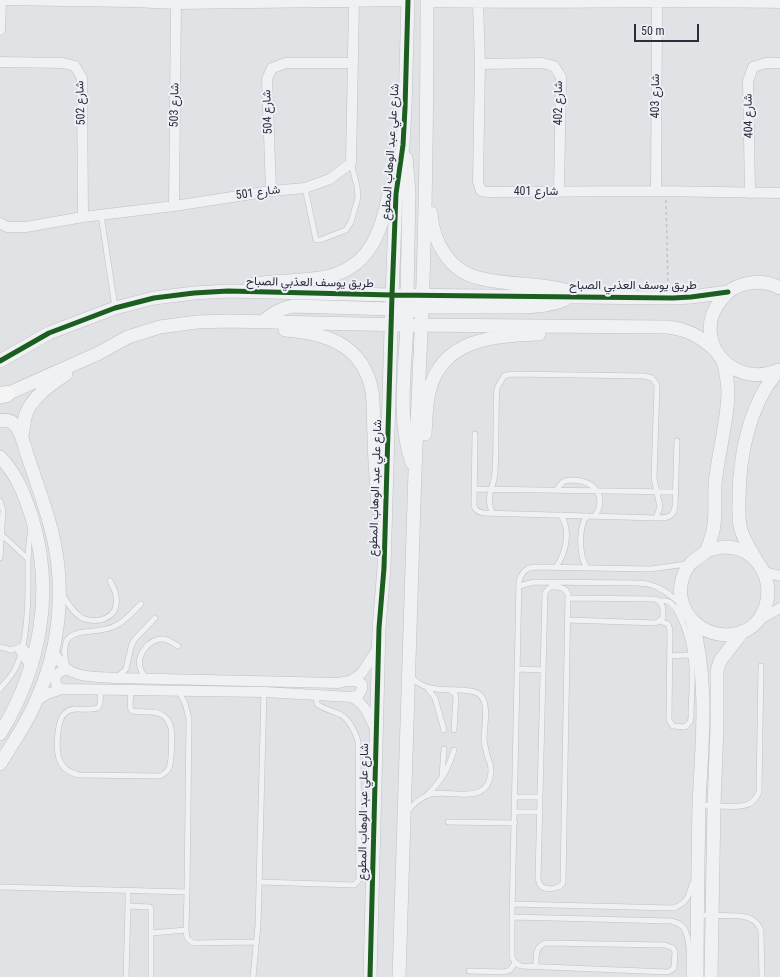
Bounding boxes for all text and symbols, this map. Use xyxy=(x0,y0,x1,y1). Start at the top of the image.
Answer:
scale bar xyxy=(636,16,701,42)
text: 50 m xyxy=(641,24,665,38)
street label: شارع 403 xyxy=(649,74,663,118)
street label: شارع 502 xyxy=(73,80,89,126)
street label: شارع 402 xyxy=(552,81,566,125)
street label: شارع 503 xyxy=(167,83,183,127)
street label: شارع علي عبد الوهاب المطوع xyxy=(379,83,403,221)
street label: شارع 504 xyxy=(260,89,276,135)
street label: شارع 404 xyxy=(741,94,757,138)
street label: شارع 501 xyxy=(235,183,281,203)
street label: شارع 401 xyxy=(514,185,558,199)
street label: طريق يوسف العذبي الصباح xyxy=(246,275,374,291)
street label: طريق يوسف العذبي الصباح xyxy=(569,279,697,293)
street label: شارع علي عبد الوهاب المطوع xyxy=(366,419,386,557)
street label: شارع علي عبد الوهاب المطوع xyxy=(356,743,372,881)

